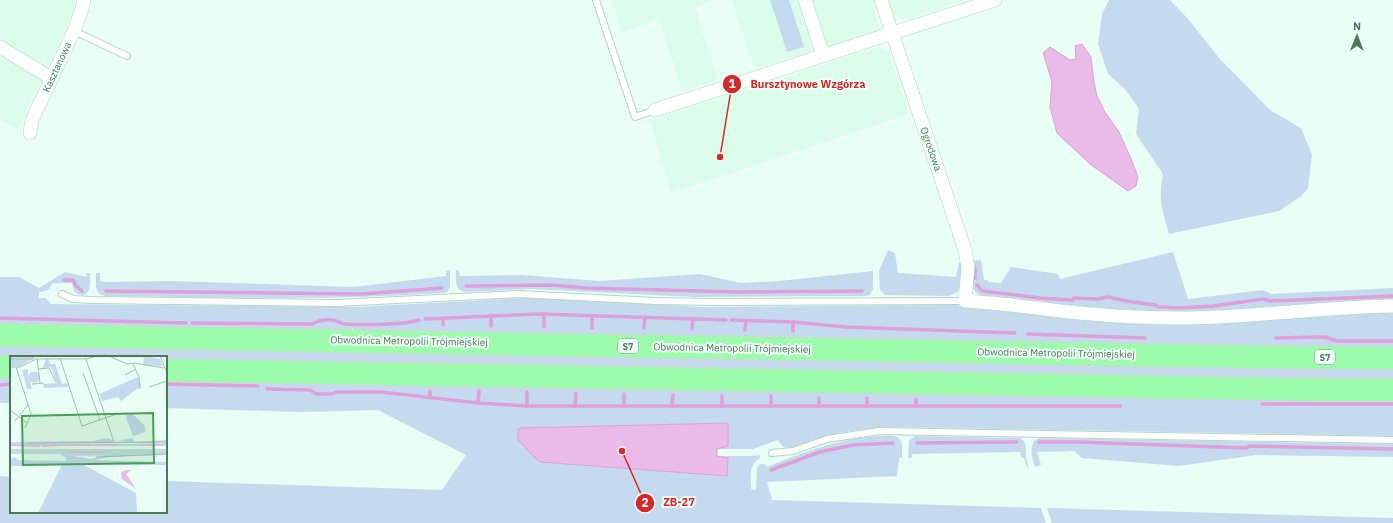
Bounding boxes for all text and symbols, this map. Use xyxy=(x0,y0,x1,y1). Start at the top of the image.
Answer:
north arrow xyxy=(1337,16,1377,56)
text: N xyxy=(1353,19,1361,33)
street label: Kasztanowa xyxy=(40,39,75,94)
callout: Bursztynowe Wzgórza xyxy=(722,73,873,96)
text: 1 xyxy=(728,76,736,91)
text: Bursztynowe Wzgórza xyxy=(750,77,866,91)
street label: Ogrodowa xyxy=(917,125,945,173)
street label: Obwodnica Metropolii Trójmiejskiej xyxy=(330,333,488,349)
road number: S7 xyxy=(618,339,638,353)
street label: Obwodnica Metropolii Trójmiejskiej xyxy=(653,340,811,356)
street label: Obwodnica Metropolii Trójmiejskiej xyxy=(977,345,1135,361)
road number: S7 xyxy=(1315,350,1335,364)
inset map xyxy=(10,356,167,513)
callout: ZB-27 xyxy=(635,491,703,514)
text: 2 xyxy=(641,495,649,510)
text: ZB-27 xyxy=(663,495,695,509)

